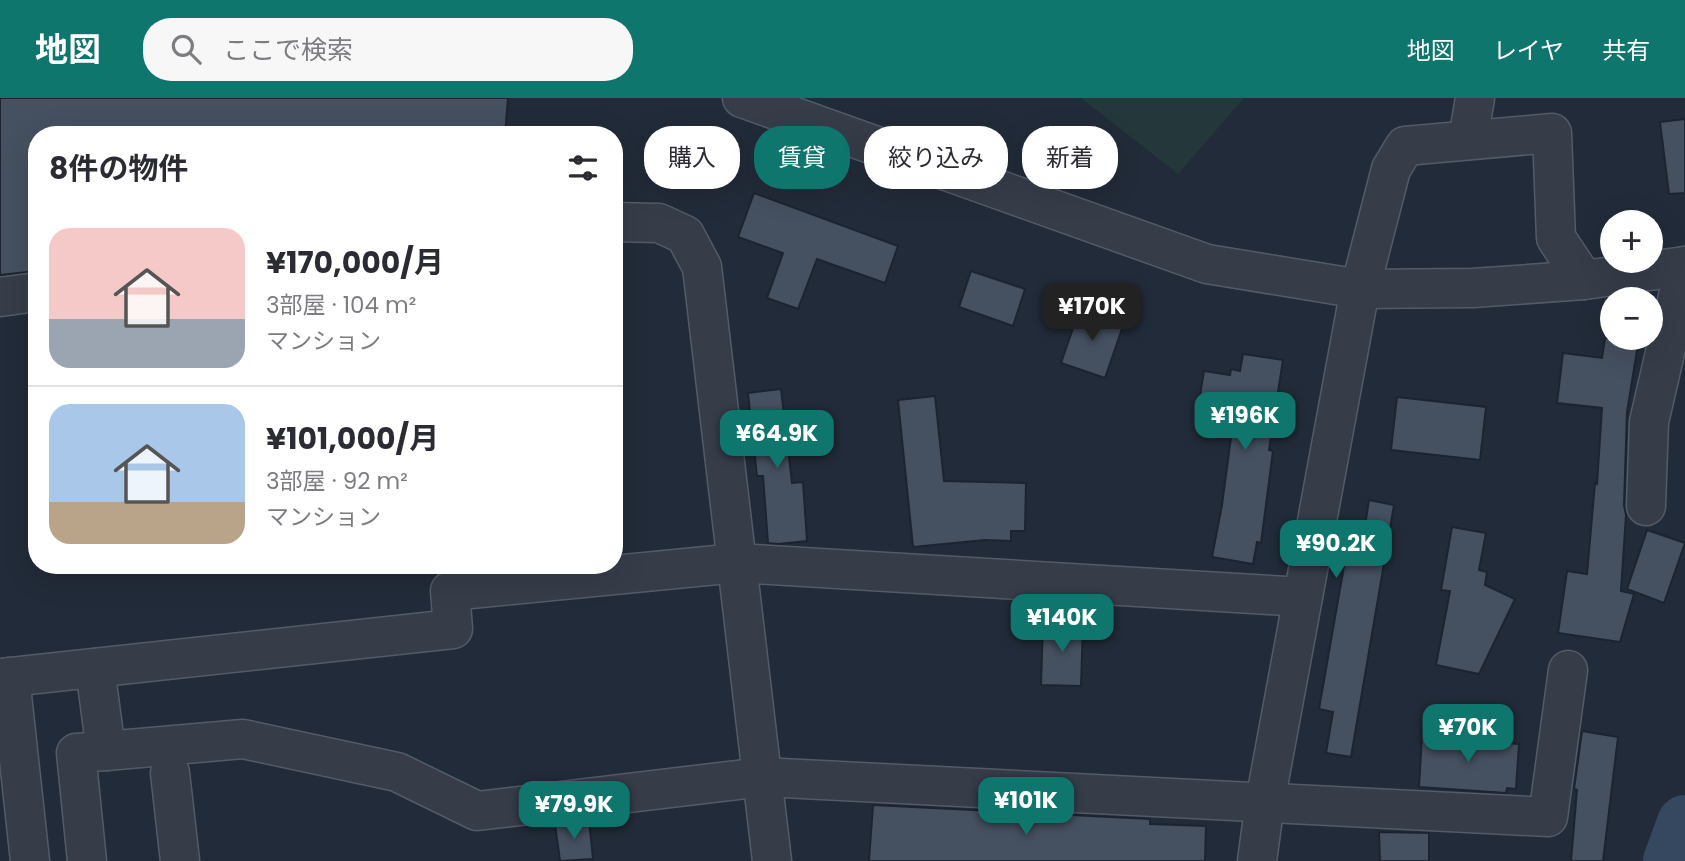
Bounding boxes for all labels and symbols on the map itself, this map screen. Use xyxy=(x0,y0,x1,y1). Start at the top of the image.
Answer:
pin: ¥170K xyxy=(1043,284,1141,343)
pin: ¥196K xyxy=(1196,392,1294,452)
pin: ¥64.9K xyxy=(720,410,834,470)
pin: ¥90.2K xyxy=(1279,520,1393,580)
pin: ¥140K xyxy=(1013,594,1111,654)
pin: ¥70K xyxy=(1427,704,1509,764)
pin: ¥101K xyxy=(977,778,1075,837)
pin: ¥79.9K xyxy=(517,782,631,841)

